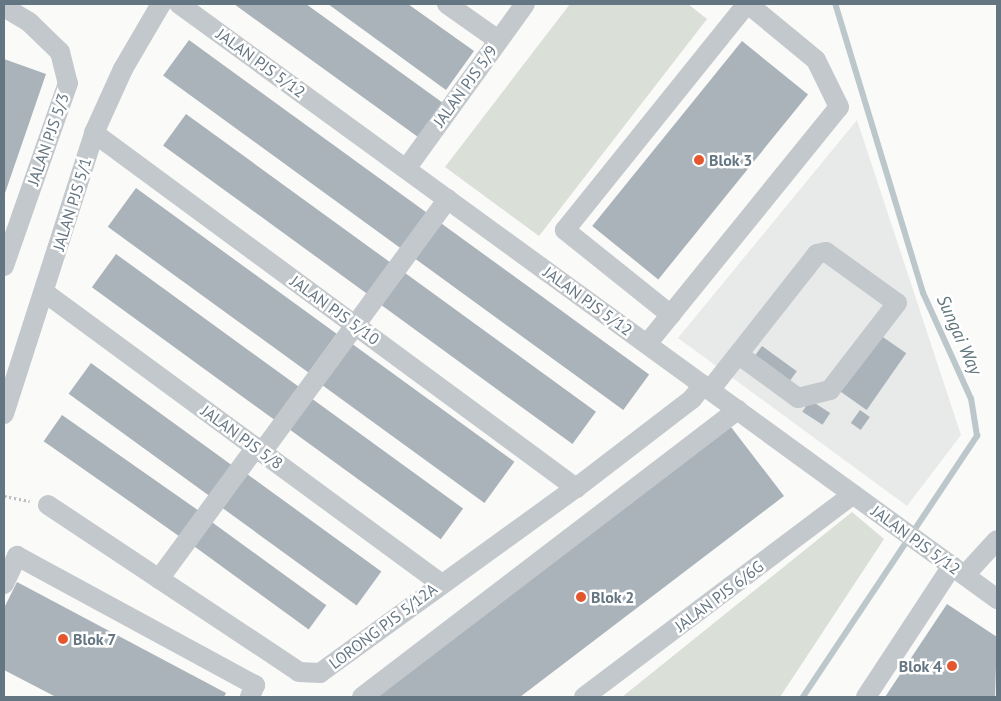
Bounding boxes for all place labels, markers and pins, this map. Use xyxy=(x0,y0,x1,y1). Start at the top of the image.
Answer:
place label: Blok 3 xyxy=(709,150,753,170)
marker: Blok 3 xyxy=(693,154,705,166)
place label: Blok 2 xyxy=(591,587,635,607)
marker: Blok 2 xyxy=(575,591,587,603)
place label: Blok 7 xyxy=(73,629,117,649)
marker: Blok 7 xyxy=(57,633,69,645)
place label: Blok 4 xyxy=(898,656,942,676)
marker: Blok 4 xyxy=(946,660,958,672)

